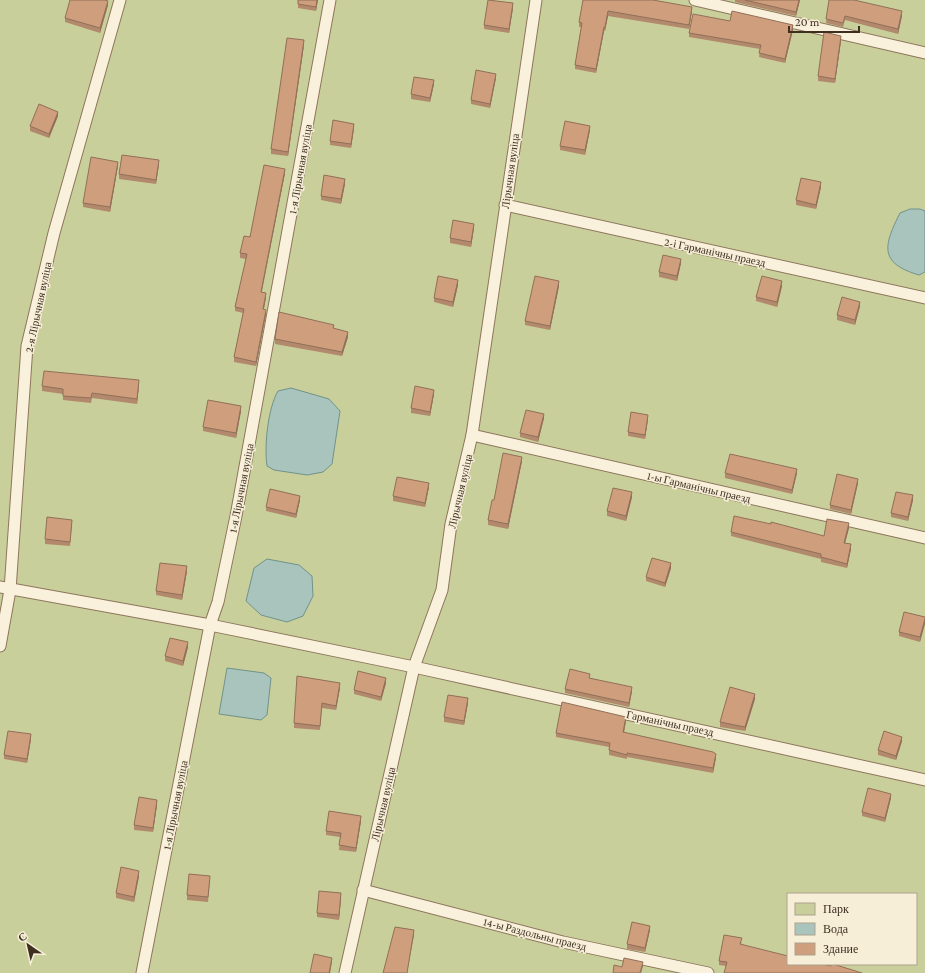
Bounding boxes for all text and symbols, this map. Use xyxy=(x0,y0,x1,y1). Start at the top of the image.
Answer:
scale bar xyxy=(789,8,859,34)
text: 20 m xyxy=(795,15,820,29)
street label: 1-я Лірычная вуліца xyxy=(286,123,314,215)
street label: Лірычная вуліца xyxy=(499,132,521,209)
street label: 2-і Гарманічны праезд xyxy=(663,235,767,269)
street label: 2-я Лірычная вуліца xyxy=(23,260,53,353)
street label: 1-я Лірычная вуліца xyxy=(226,442,256,534)
street label: Лірычная вуліца xyxy=(446,453,474,529)
street label: 1-ы Гарманічны праезд xyxy=(646,469,752,505)
street label: Гарманічны праезд xyxy=(625,708,715,738)
street label: 1-я Лірычная вуліца xyxy=(160,759,190,851)
street label: Лірычная вуліца xyxy=(369,766,397,842)
legend xyxy=(787,893,917,965)
text: Парк xyxy=(823,902,849,916)
street label: 14-ы Раздольны праезд xyxy=(482,915,588,953)
text: Вода xyxy=(823,922,849,936)
north arrow xyxy=(8,925,48,965)
text: С xyxy=(16,929,29,944)
text: Здание xyxy=(823,942,858,956)

